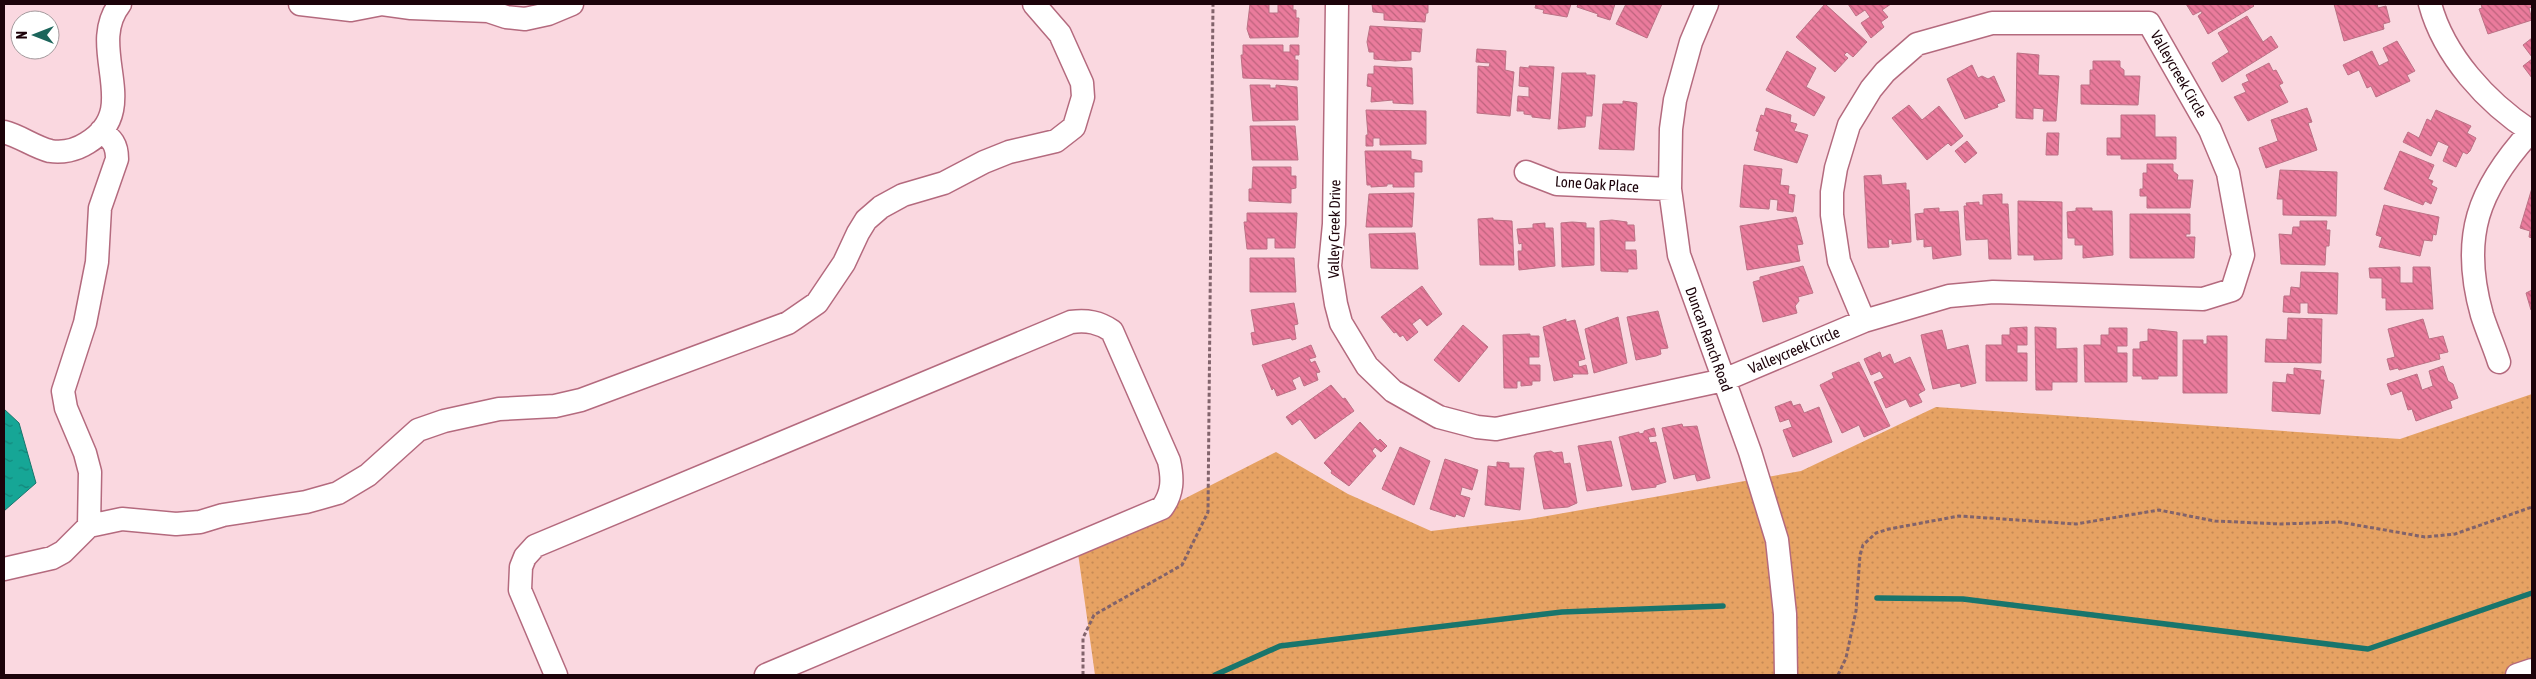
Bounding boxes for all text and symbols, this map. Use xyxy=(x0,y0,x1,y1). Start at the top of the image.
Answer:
north arrow xyxy=(10,10,60,60)
street label: Valleycreek Circle xyxy=(2147,28,2211,121)
text: N xyxy=(14,31,30,39)
street label: Lone Oak Place xyxy=(1554,173,1640,195)
street label: Valley Creek Drive xyxy=(1325,179,1343,279)
street label: Duncan Ranch Road xyxy=(1682,284,1736,394)
street label: Valleycreek Circle xyxy=(1746,323,1842,377)

